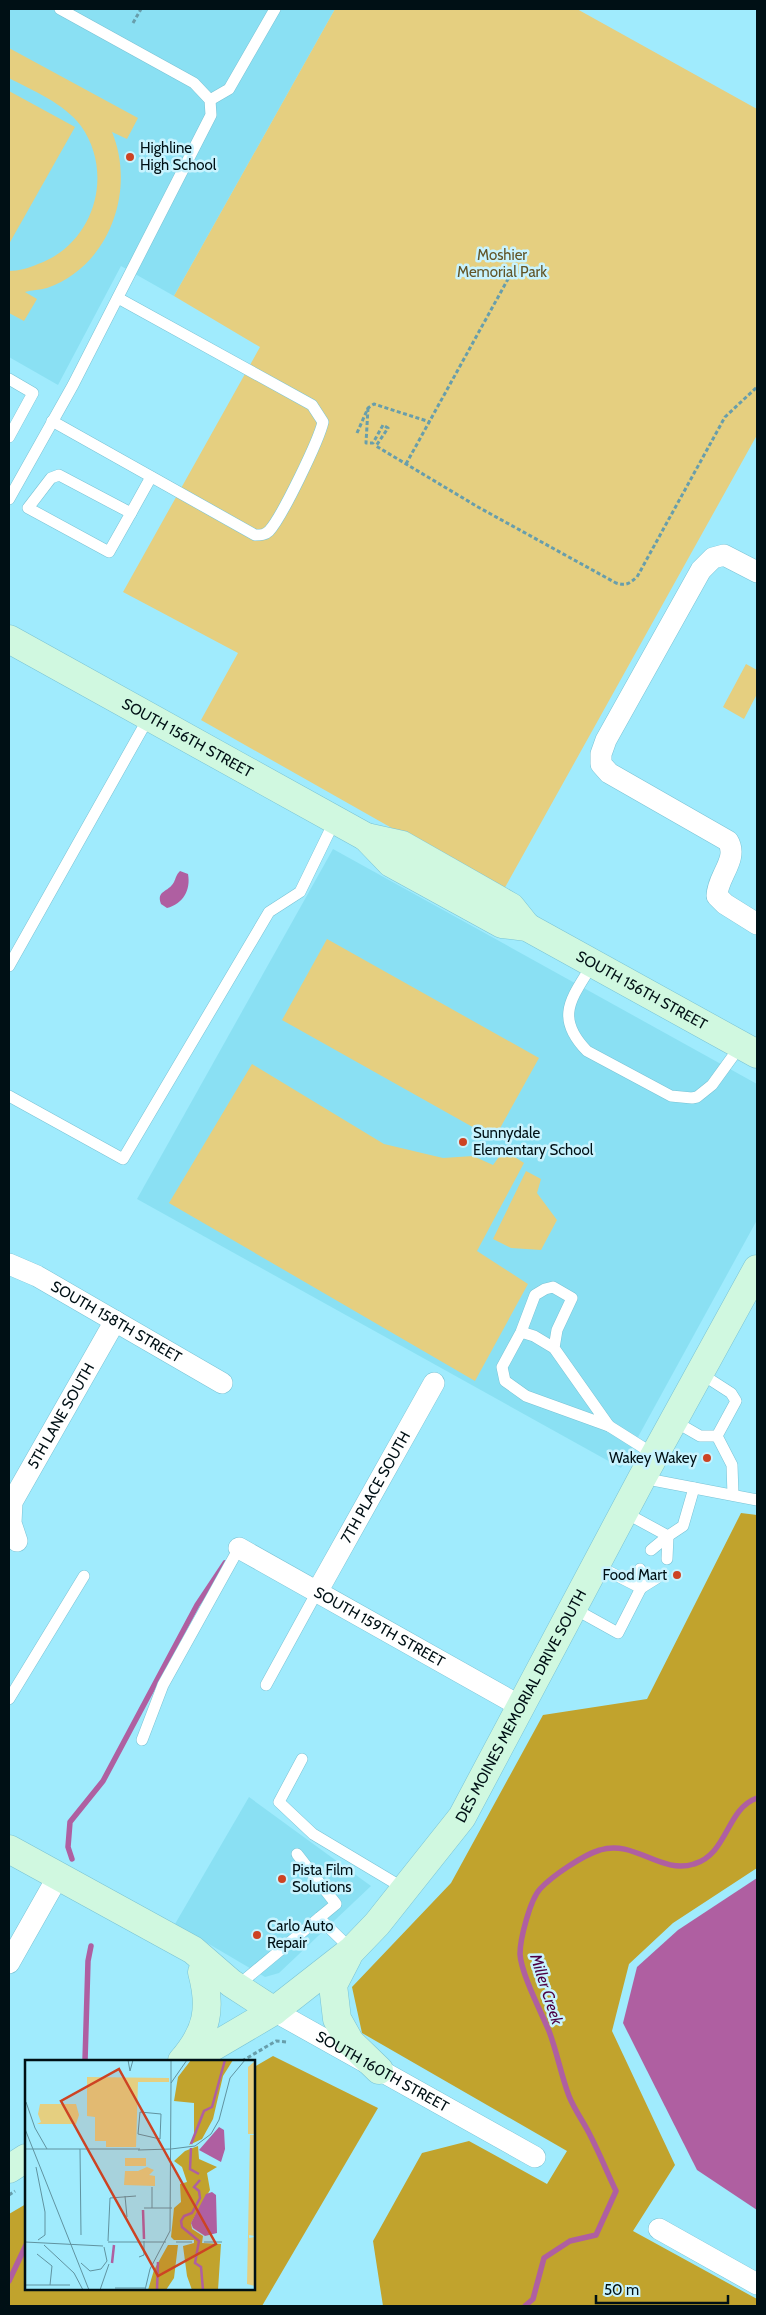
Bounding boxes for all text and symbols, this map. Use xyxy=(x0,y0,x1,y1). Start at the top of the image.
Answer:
place label: Highline High School xyxy=(140,139,217,174)
marker: Highline High School xyxy=(124,151,136,163)
park label: Moshier Memorial Park xyxy=(457,246,547,281)
street label: SOUTH 156TH STREET xyxy=(119,694,256,781)
street label: SOUTH 156TH STREET xyxy=(573,947,710,1034)
place label: Sunnydale Elementary School xyxy=(473,1124,594,1159)
marker: Sunnydale Elementary School xyxy=(457,1136,469,1148)
street label: SOUTH 158TH STREET xyxy=(48,1277,185,1367)
street label: 5TH LANE SOUTH xyxy=(24,1360,98,1472)
street label: 7TH PLACE SOUTH xyxy=(337,1428,414,1547)
place label: Wakey Wakey xyxy=(609,1449,697,1467)
marker: Wakey Wakey xyxy=(701,1452,713,1464)
place label: Food Mart xyxy=(603,1566,667,1584)
marker: Food Mart xyxy=(671,1569,683,1581)
street label: SOUTH 159TH STREET xyxy=(311,1583,448,1671)
street label: DES MOINES MEMORIAL DRIVE SOUTH xyxy=(452,1586,590,1826)
place label: Pista Film Solutions xyxy=(292,1861,353,1896)
marker: Pista Film Solutions xyxy=(276,1873,288,1885)
place label: Carlo Auto Repair xyxy=(267,1917,333,1952)
marker: Carlo Auto Repair xyxy=(251,1929,263,1941)
water label: Miller Creek xyxy=(526,1950,567,2028)
street label: SOUTH 160TH STREET xyxy=(313,2027,452,2116)
inset map xyxy=(25,2060,255,2290)
scale bar xyxy=(596,2272,728,2304)
text: 50 m xyxy=(604,2281,639,2299)

